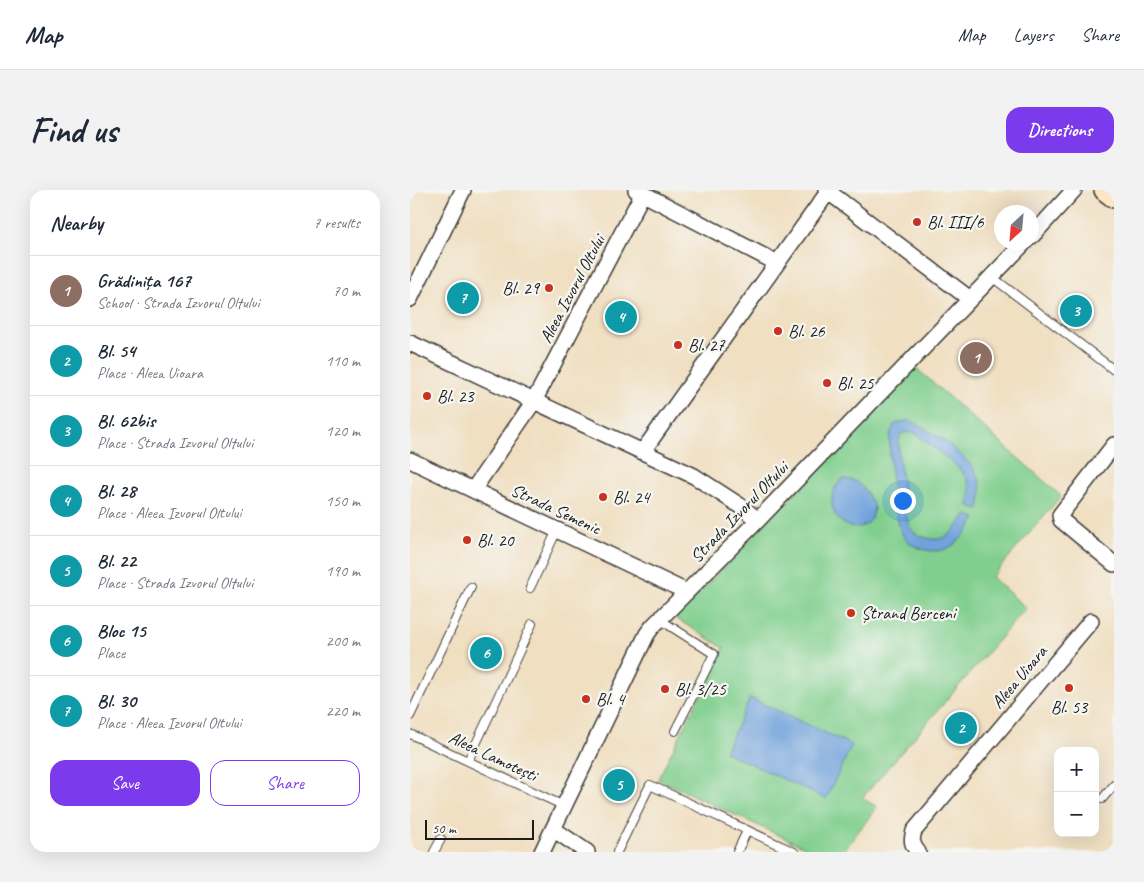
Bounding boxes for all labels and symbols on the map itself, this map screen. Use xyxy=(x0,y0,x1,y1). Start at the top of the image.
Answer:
north arrow xyxy=(994,205,1039,250)
place label: Bl. III/6 xyxy=(927,211,984,233)
marker: Bl. III/6 xyxy=(911,216,923,228)
street label: Aleea Izvorul Oltului xyxy=(534,229,611,347)
place label: Bl. 29 xyxy=(502,277,541,299)
pin: 7 xyxy=(447,279,479,317)
marker: Bl. 29 xyxy=(543,282,555,294)
pin: 3 xyxy=(1060,292,1092,330)
pin: 4 xyxy=(605,298,637,336)
place label: Bl. 26 xyxy=(788,320,826,342)
marker: Bl. 26 xyxy=(772,325,784,337)
place label: Bl. 27 xyxy=(688,334,726,356)
marker: Bl. 27 xyxy=(672,339,684,351)
pin: 1 xyxy=(960,339,992,377)
place label: Bl. 25 xyxy=(837,372,875,394)
marker: Bl. 25 xyxy=(821,377,833,389)
place label: Bl. 23 xyxy=(437,385,476,407)
marker: Bl. 23 xyxy=(421,390,433,402)
street label: Strada Izvorul Oltului xyxy=(685,455,795,567)
street label: Strada Semenic xyxy=(507,479,606,540)
place label: Bl. 24 xyxy=(613,486,652,508)
your location xyxy=(890,488,916,514)
marker: Bl. 24 xyxy=(597,491,609,503)
place label: Bl. 20 xyxy=(477,529,516,551)
marker: Bl. 20 xyxy=(461,534,473,546)
place label: Ștrand Berceni xyxy=(861,602,958,624)
marker: Ștrand Berceni xyxy=(845,607,857,619)
pin: 6 xyxy=(470,634,502,672)
street label: Aleea Uioara xyxy=(986,640,1052,713)
place label: Bl. 3/25 xyxy=(675,678,727,700)
marker: Bl. 53 xyxy=(1063,682,1075,694)
marker: Bl. 3/25 xyxy=(659,683,671,695)
place label: Bl. 4 xyxy=(596,688,627,710)
marker: Bl. 4 xyxy=(580,693,592,705)
place label: Bl. 53 xyxy=(1051,696,1089,718)
pin: 2 xyxy=(945,709,977,747)
street label: Aleea Lamotești xyxy=(445,726,543,787)
pin: 5 xyxy=(603,766,635,804)
scale bar xyxy=(425,817,534,840)

